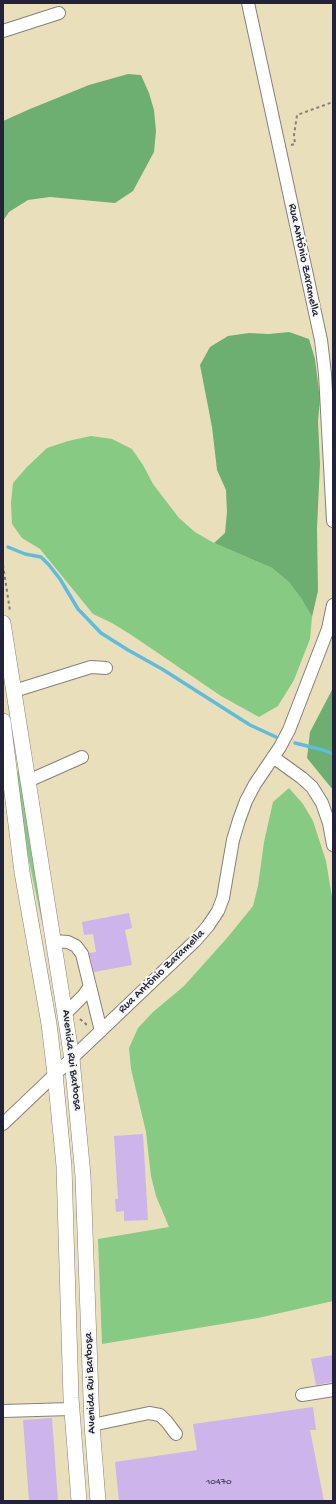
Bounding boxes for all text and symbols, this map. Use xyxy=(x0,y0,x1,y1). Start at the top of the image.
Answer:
street label: Rua Antônio Zaramella xyxy=(284,202,322,318)
street label: Rua Antônio Zaramella xyxy=(116,927,208,1017)
street label: Avenida Rui Barbosa xyxy=(58,1009,84,1111)
street label: Avenida Rui Barbosa xyxy=(82,1332,100,1434)
house number: 10470 xyxy=(206,1476,232,1488)

